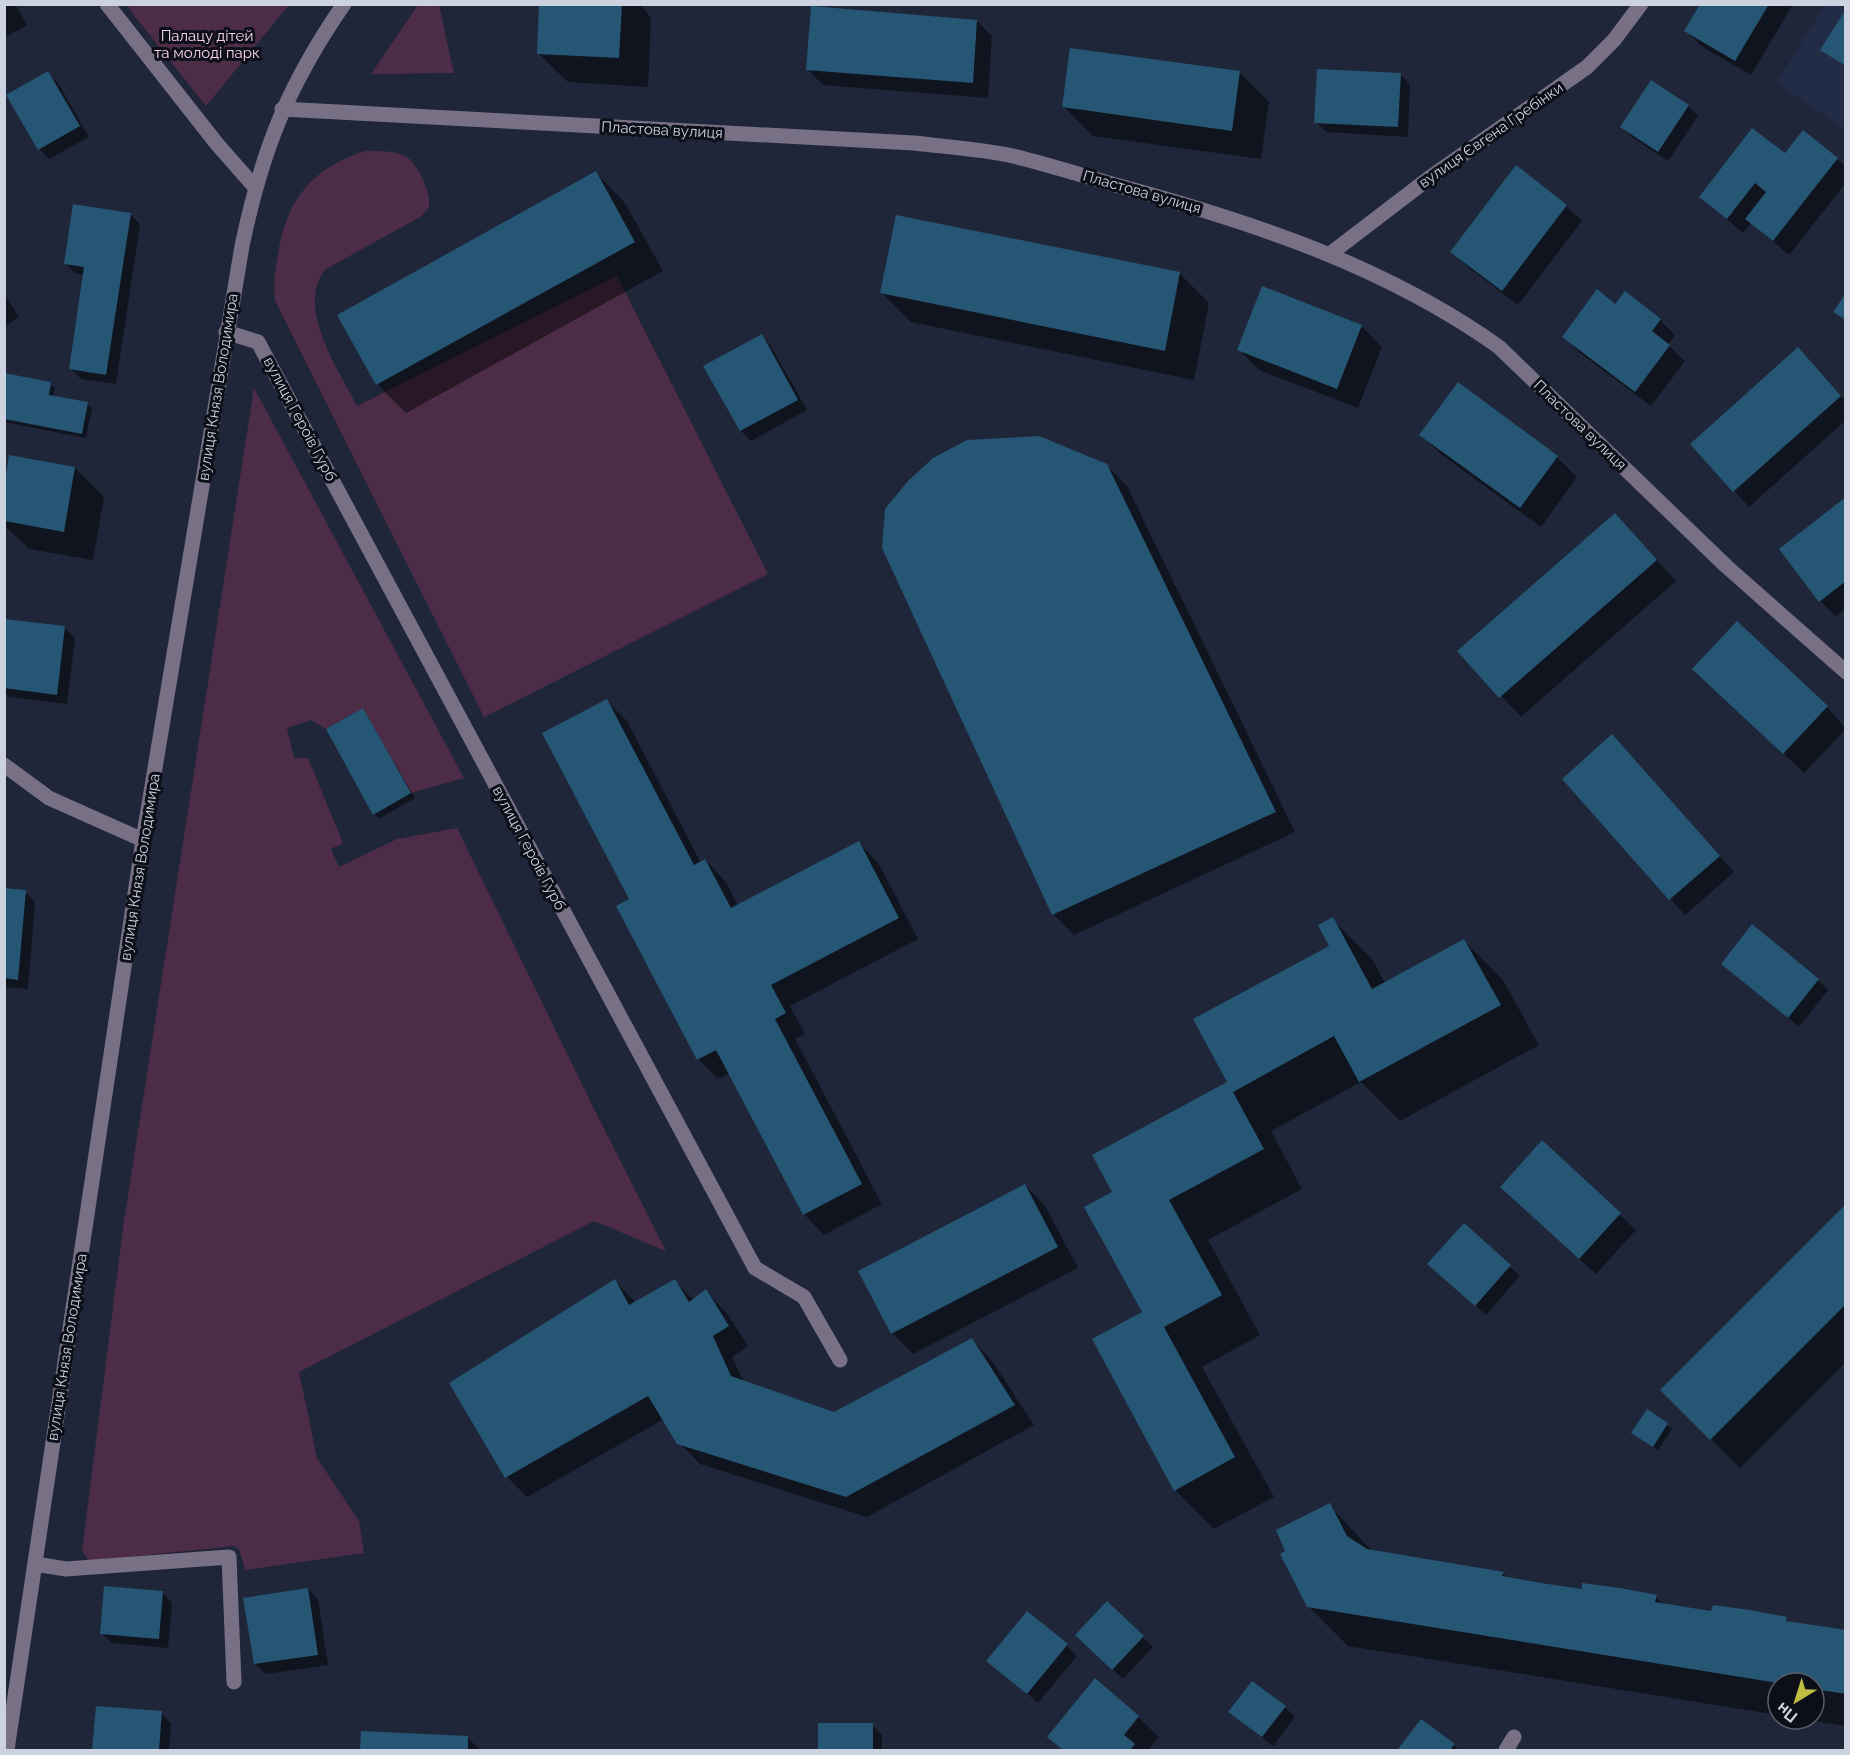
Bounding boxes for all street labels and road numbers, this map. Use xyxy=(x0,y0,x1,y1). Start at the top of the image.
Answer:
street label: вулиця Євгена Гребінки xyxy=(1415,78,1567,192)
street label: Пластова вулиця xyxy=(601,118,723,142)
street label: Пластова вулиця xyxy=(1081,167,1203,217)
street label: вулиця Князя Володимира xyxy=(194,292,242,482)
street label: вулиця Героїв Гурб xyxy=(260,354,340,484)
street label: Пластова вулиця xyxy=(1530,376,1630,474)
street label: вулиця Князя Володимира xyxy=(116,772,164,962)
street label: вулиця Героїв Гурб xyxy=(489,783,569,913)
street label: вулиця Князя Володимира xyxy=(43,1252,91,1442)

